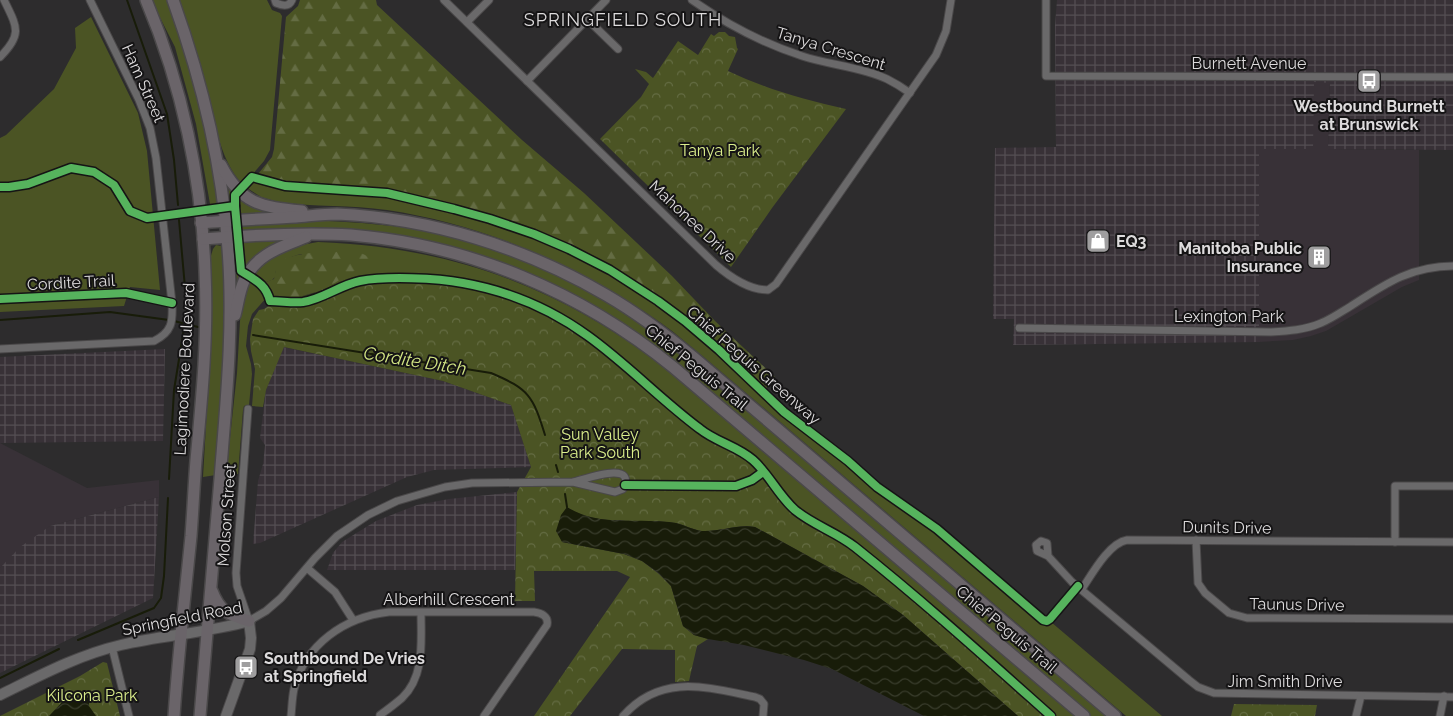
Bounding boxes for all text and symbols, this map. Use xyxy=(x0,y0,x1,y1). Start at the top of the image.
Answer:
district label: SPRINGFIELD SOUTH xyxy=(524,9,722,30)
street label: Tanya Crescent xyxy=(774,23,888,74)
street label: Ham Street xyxy=(118,41,169,126)
street label: Burnett Avenue xyxy=(1192,54,1306,73)
bus stop icon: Westbound Burnett at Brunswick xyxy=(1356,68,1382,94)
place label: Westbound Burnett at Brunswick xyxy=(1293,97,1445,134)
park label: Tanya Park xyxy=(680,141,760,160)
street label: Mahonee Drive xyxy=(645,176,740,266)
shop icon: EQ3 xyxy=(1085,228,1111,254)
place label: EQ3 xyxy=(1116,232,1146,251)
place label: Manitoba Public Insurance xyxy=(1178,239,1302,276)
building icon: Manitoba Public Insurance xyxy=(1306,244,1332,270)
street label: Cordite Trail xyxy=(27,271,116,294)
street label: Lagimodiere Boulevard xyxy=(170,282,199,456)
street label: Chief Peguis Greenway xyxy=(683,302,825,429)
street label: Lexington Park xyxy=(1174,307,1284,326)
street label: Chief Peguis Trail xyxy=(642,320,752,415)
water label: Cordite Ditch xyxy=(362,342,468,379)
park label: Sun Valley Park South xyxy=(560,425,640,462)
street label: Molson Street xyxy=(213,462,240,567)
street label: Dunits Drive xyxy=(1182,517,1272,538)
street label: Chief Peguis Trail xyxy=(952,582,1062,678)
street label: Alberhill Crescent xyxy=(383,590,515,609)
street label: Taunus Drive xyxy=(1249,594,1345,615)
street label: Springfield Road xyxy=(120,598,244,639)
place label: Southbound De Vries at Springfield xyxy=(264,649,425,686)
bus stop icon: Southbound De Vries at Springfield xyxy=(233,654,259,680)
street label: Jim Smith Drive xyxy=(1228,672,1342,691)
park label: Kilcona Park xyxy=(46,686,138,705)

